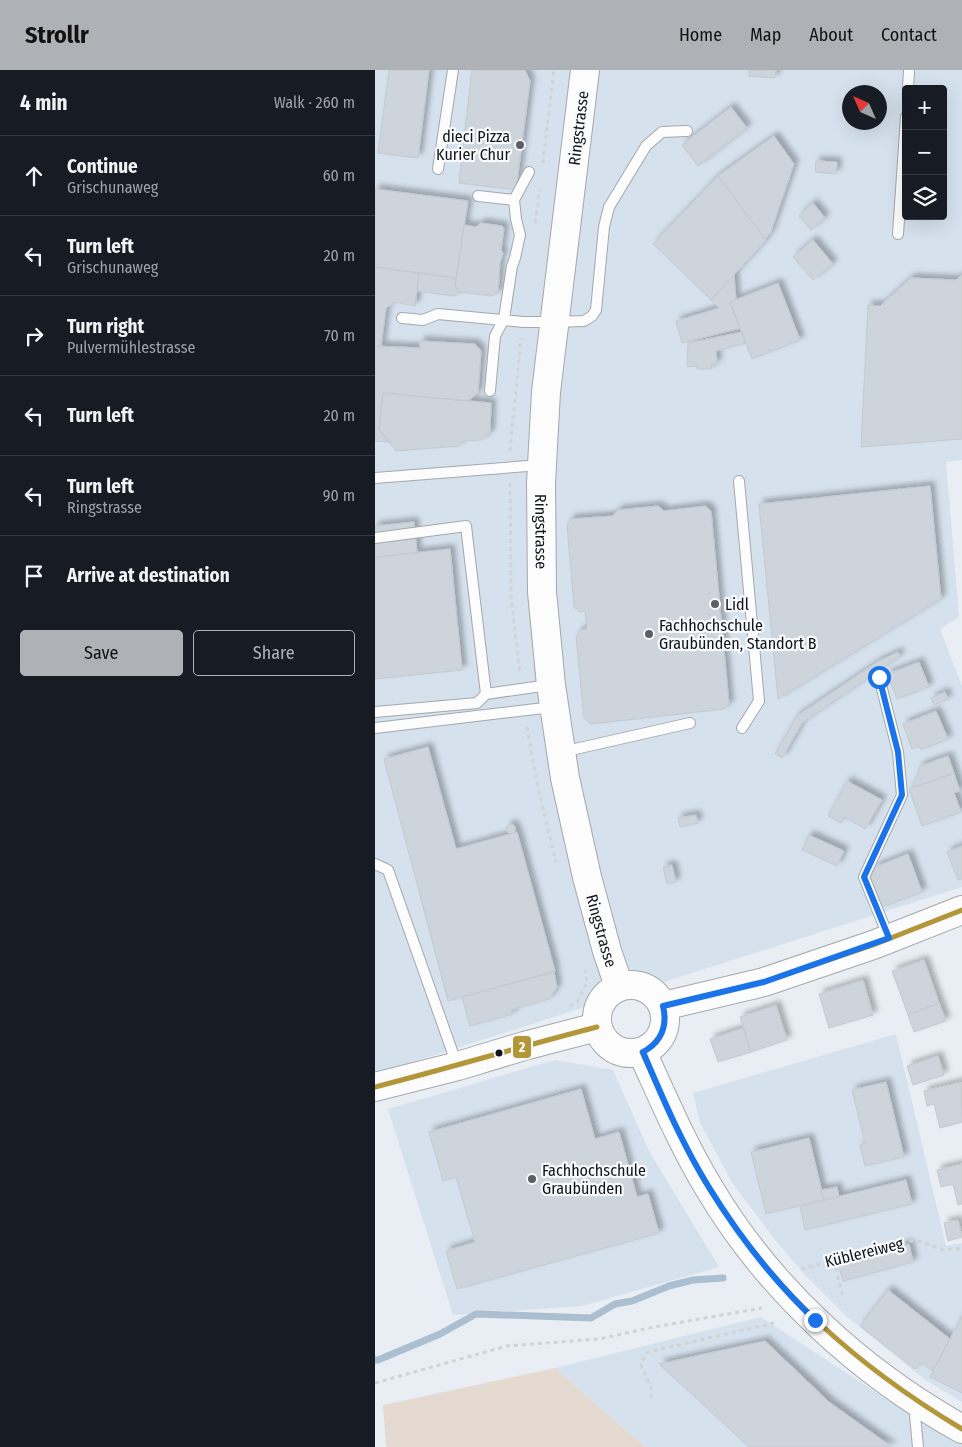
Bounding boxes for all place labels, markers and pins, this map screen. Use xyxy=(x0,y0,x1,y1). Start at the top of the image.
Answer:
place label: dieci Pizza Kurier Chur xyxy=(436,127,510,164)
marker: dieci Pizza Kurier Chur xyxy=(514,139,526,151)
place label: Lidl xyxy=(725,595,749,614)
marker: Lidl xyxy=(709,598,721,610)
place label: Fachhochschule Graubünden, Standort B xyxy=(659,616,817,653)
marker: Fachhochschule Graubünden, Standort B xyxy=(643,628,655,640)
unlabelled marker xyxy=(494,1048,504,1058)
place label: Fachhochschule Graubünden xyxy=(542,1161,646,1198)
marker: Fachhochschule Graubünden xyxy=(526,1173,538,1185)

